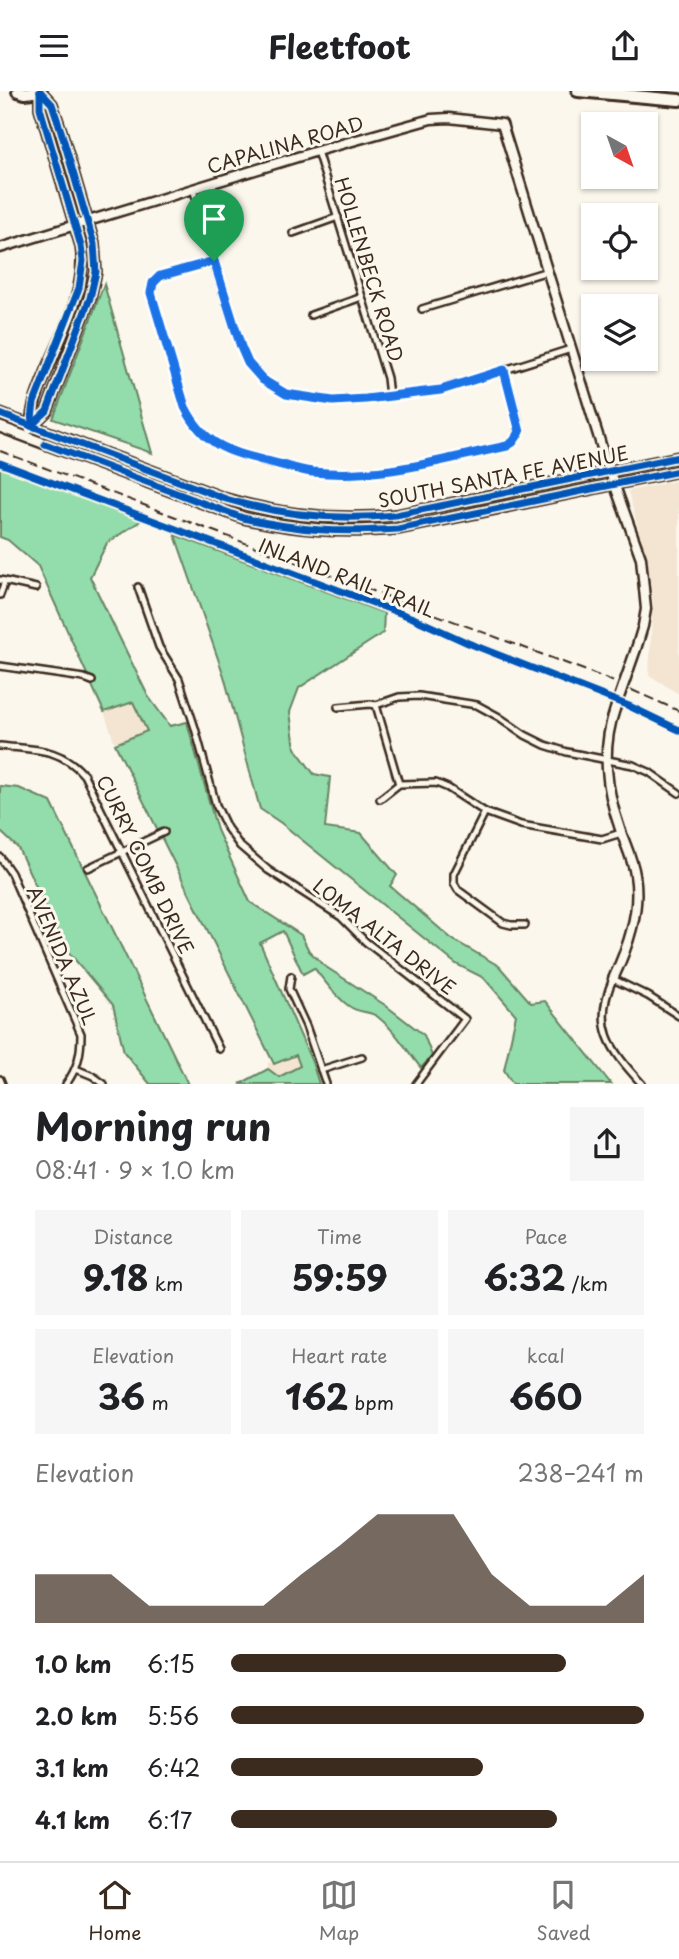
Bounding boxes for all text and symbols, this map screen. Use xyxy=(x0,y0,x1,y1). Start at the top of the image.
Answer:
text: Fleetfoot xyxy=(268,22,411,70)
icon: menu xyxy=(35,27,73,65)
icon: share xyxy=(606,27,644,65)
street label: CAPALINA ROAD xyxy=(203,108,367,180)
north arrow xyxy=(581,112,658,189)
map controls xyxy=(581,112,658,371)
street label: HOLLENBECK ROAD xyxy=(329,173,411,365)
pin xyxy=(184,189,244,261)
icon: arrive xyxy=(195,200,233,238)
button: locate xyxy=(581,203,658,280)
button: layers xyxy=(581,294,658,371)
street label: SOUTH SANTA FE AVENUE xyxy=(376,438,630,514)
street label: INLAND RAIL TRAIL xyxy=(255,530,439,624)
street label: CURRY COMB DRIVE xyxy=(90,770,202,958)
street label: LOMA ALTA DRIVE xyxy=(308,871,462,1001)
street label: AVENIDA AZUL xyxy=(21,881,105,1029)
text: Morning run xyxy=(35,1097,271,1154)
button: share xyxy=(570,1107,644,1181)
text: 08:41 · 9 × 1.0 km xyxy=(35,1152,235,1187)
text: Distance xyxy=(93,1222,173,1250)
text: Time xyxy=(317,1222,362,1250)
text: Pace xyxy=(524,1222,567,1250)
text: 9.18 xyxy=(83,1250,149,1303)
text: 59:59 xyxy=(291,1250,388,1303)
text: 6:32 xyxy=(484,1250,565,1303)
text: km xyxy=(149,1269,183,1297)
text: /km xyxy=(565,1269,608,1297)
text: Elevation xyxy=(92,1341,174,1369)
text: Heart rate xyxy=(292,1341,387,1369)
text: kcal xyxy=(527,1341,565,1369)
text: 36 xyxy=(98,1369,145,1422)
text: 162 xyxy=(285,1369,348,1422)
text: 660 xyxy=(509,1369,582,1422)
text: m xyxy=(145,1388,169,1416)
text: bpm xyxy=(348,1388,394,1416)
text: Elevation xyxy=(35,1455,134,1490)
text: 238–241 m xyxy=(517,1455,644,1490)
text: 1.0 km xyxy=(35,1646,112,1681)
text: 6:15 xyxy=(147,1646,195,1681)
text: 2.0 km xyxy=(35,1698,117,1733)
text: 5:56 xyxy=(147,1698,199,1733)
text: 3.1 km xyxy=(35,1750,109,1785)
text: 6:42 xyxy=(147,1750,200,1785)
text: 4.1 km xyxy=(35,1802,110,1837)
text: 6:17 xyxy=(147,1802,192,1837)
tab: Home xyxy=(89,1876,141,1946)
tab: Map xyxy=(319,1876,359,1946)
tab: Saved xyxy=(536,1876,590,1946)

